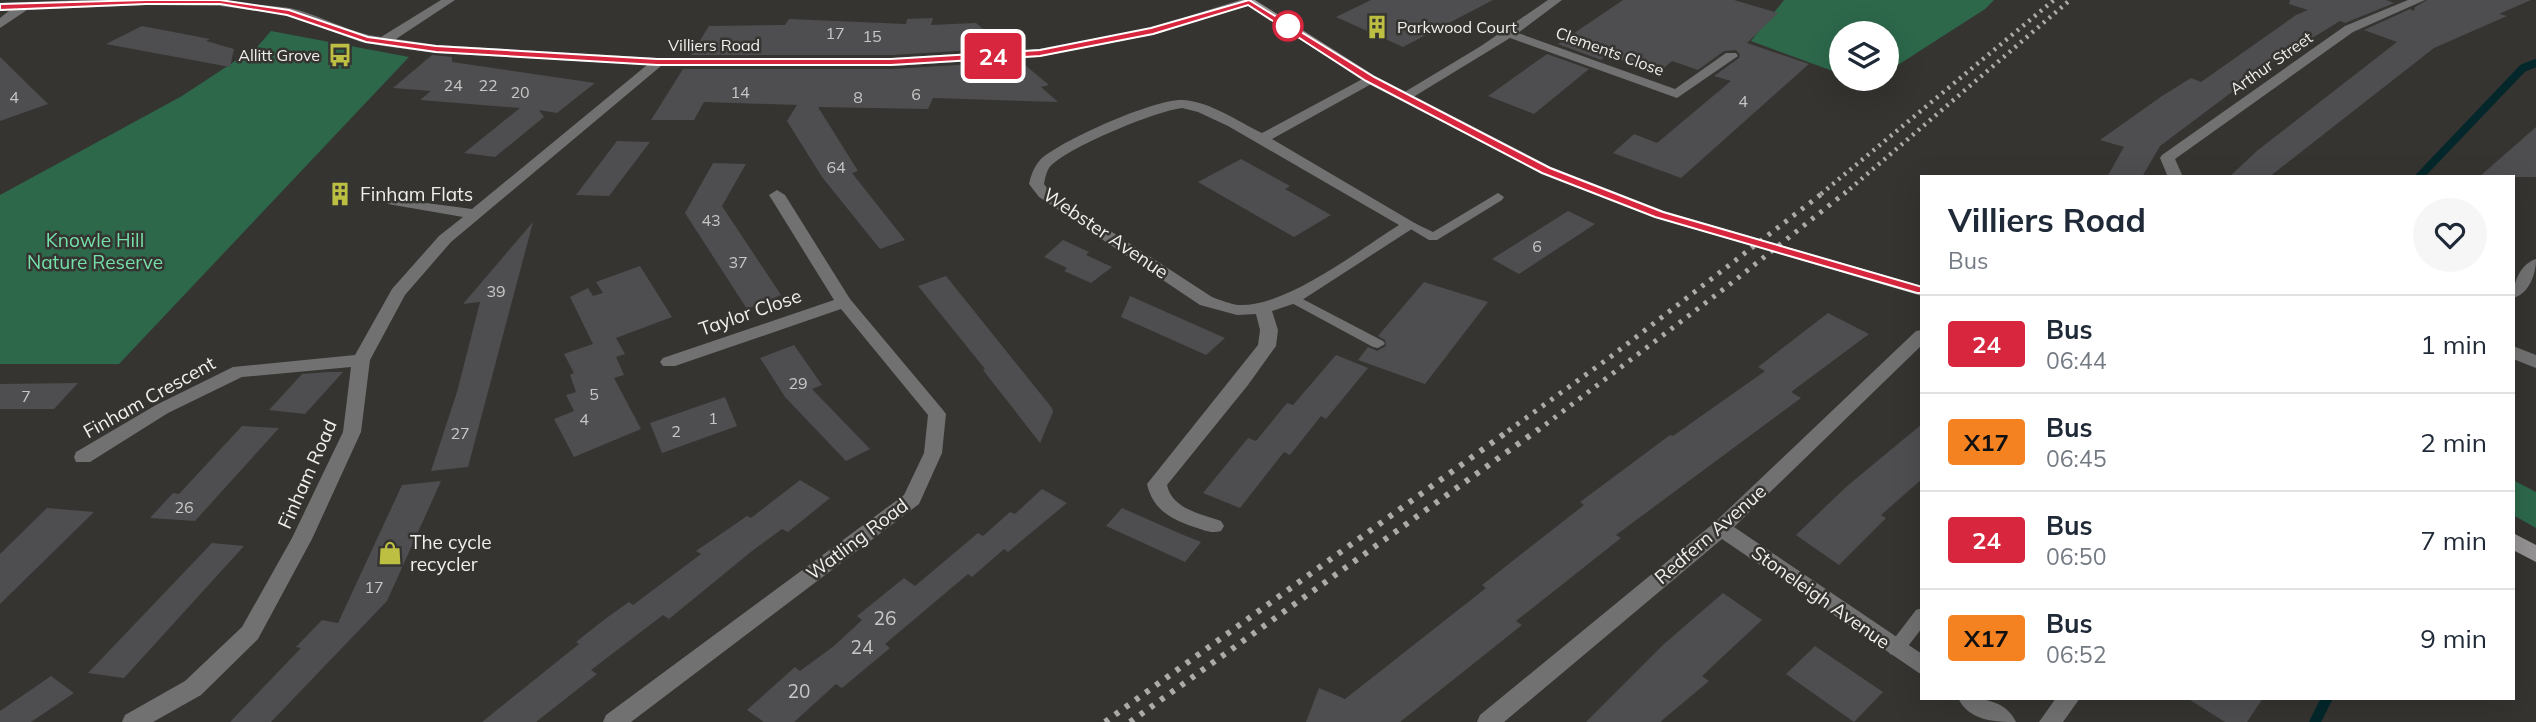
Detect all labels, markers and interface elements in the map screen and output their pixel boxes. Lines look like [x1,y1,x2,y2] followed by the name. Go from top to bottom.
[1273,11,1303,41] unlabelled marker
[1363,13,1391,41] building icon: Parkwood Court
[1397,17,1517,37] place label: Parkwood Court
[1829,21,1899,91] map controls
[1829,21,1899,91] button: layers
[1553,22,1667,80] street label: Clements Close
[825,23,845,43] house number: 17
[862,26,882,46] house number: 15
[2226,27,2317,99] street label: Arthur Street
[962,33,1024,79] line badge: 24
[668,35,760,55] street label: Villiers Road
[326,41,354,69] bus stop icon: Allitt Grove
[979,41,1007,71] text: 24
[238,45,320,65] place label: Allitt Grove
[443,75,463,95] house number: 24
[478,75,498,95] house number: 22
[510,82,530,102] house number: 20
[730,82,750,102] house number: 14
[911,84,921,104] house number: 6
[9,87,19,107] house number: 4
[853,87,863,107] house number: 8
[1738,91,1748,111] house number: 4
[826,157,846,177] house number: 64
[326,180,354,208] building icon: Finham Flats
[360,182,473,206] place label: Finham Flats
[1039,182,1173,284] street label: Webster Avenue
[2413,198,2487,272] button: heart
[1948,199,2146,240] text: Villiers Road
[701,210,721,230] house number: 43
[27,228,163,274] park label: Knowle Hill Nature Reserve
[1532,236,1542,256] house number: 6
[1948,246,1988,275] text: Bus
[728,252,748,272] house number: 37
[486,281,506,301] house number: 39
[696,283,804,341] street label: Taylor Close
[2046,313,2092,346] text: Bus
[2420,328,2487,361] text: 1 min
[1972,329,2001,359] text: 24
[2046,346,2106,375] text: 06:44
[79,351,220,443] street label: Finham Crescent
[788,373,808,393] house number: 29
[589,384,599,404] house number: 5
[21,386,31,406] house number: 7
[708,408,718,428] house number: 1
[579,409,589,429] house number: 4
[2046,411,2092,444] text: Bus
[272,416,342,532] street label: Finham Road
[671,421,681,441] house number: 2
[450,423,470,443] house number: 27
[2420,426,2487,459] text: 2 min
[1964,427,2009,457] text: X17
[2046,444,2106,473] text: 06:45
[1649,479,1771,589] street label: Redfern Avenue
[801,493,913,585] street label: Watling Road
[174,497,194,517] house number: 26
[2046,509,2092,542] text: Bus
[2420,524,2487,557] text: 7 min
[1972,525,2001,555] text: 24
[410,530,492,576] place label: The cycle recycler
[376,539,404,567] shop icon: The cycle recycler
[1747,540,1895,654] street label: Stoneleigh Avenue
[2046,542,2106,571] text: 06:50
[364,577,384,597] house number: 17
[874,606,896,630] house number: 26
[2046,607,2092,640] text: Bus
[2420,622,2487,655] text: 9 min
[1964,623,2009,653] text: X17
[851,635,873,659] house number: 24
[2046,640,2106,669] text: 06:52
[788,679,810,703] house number: 20

